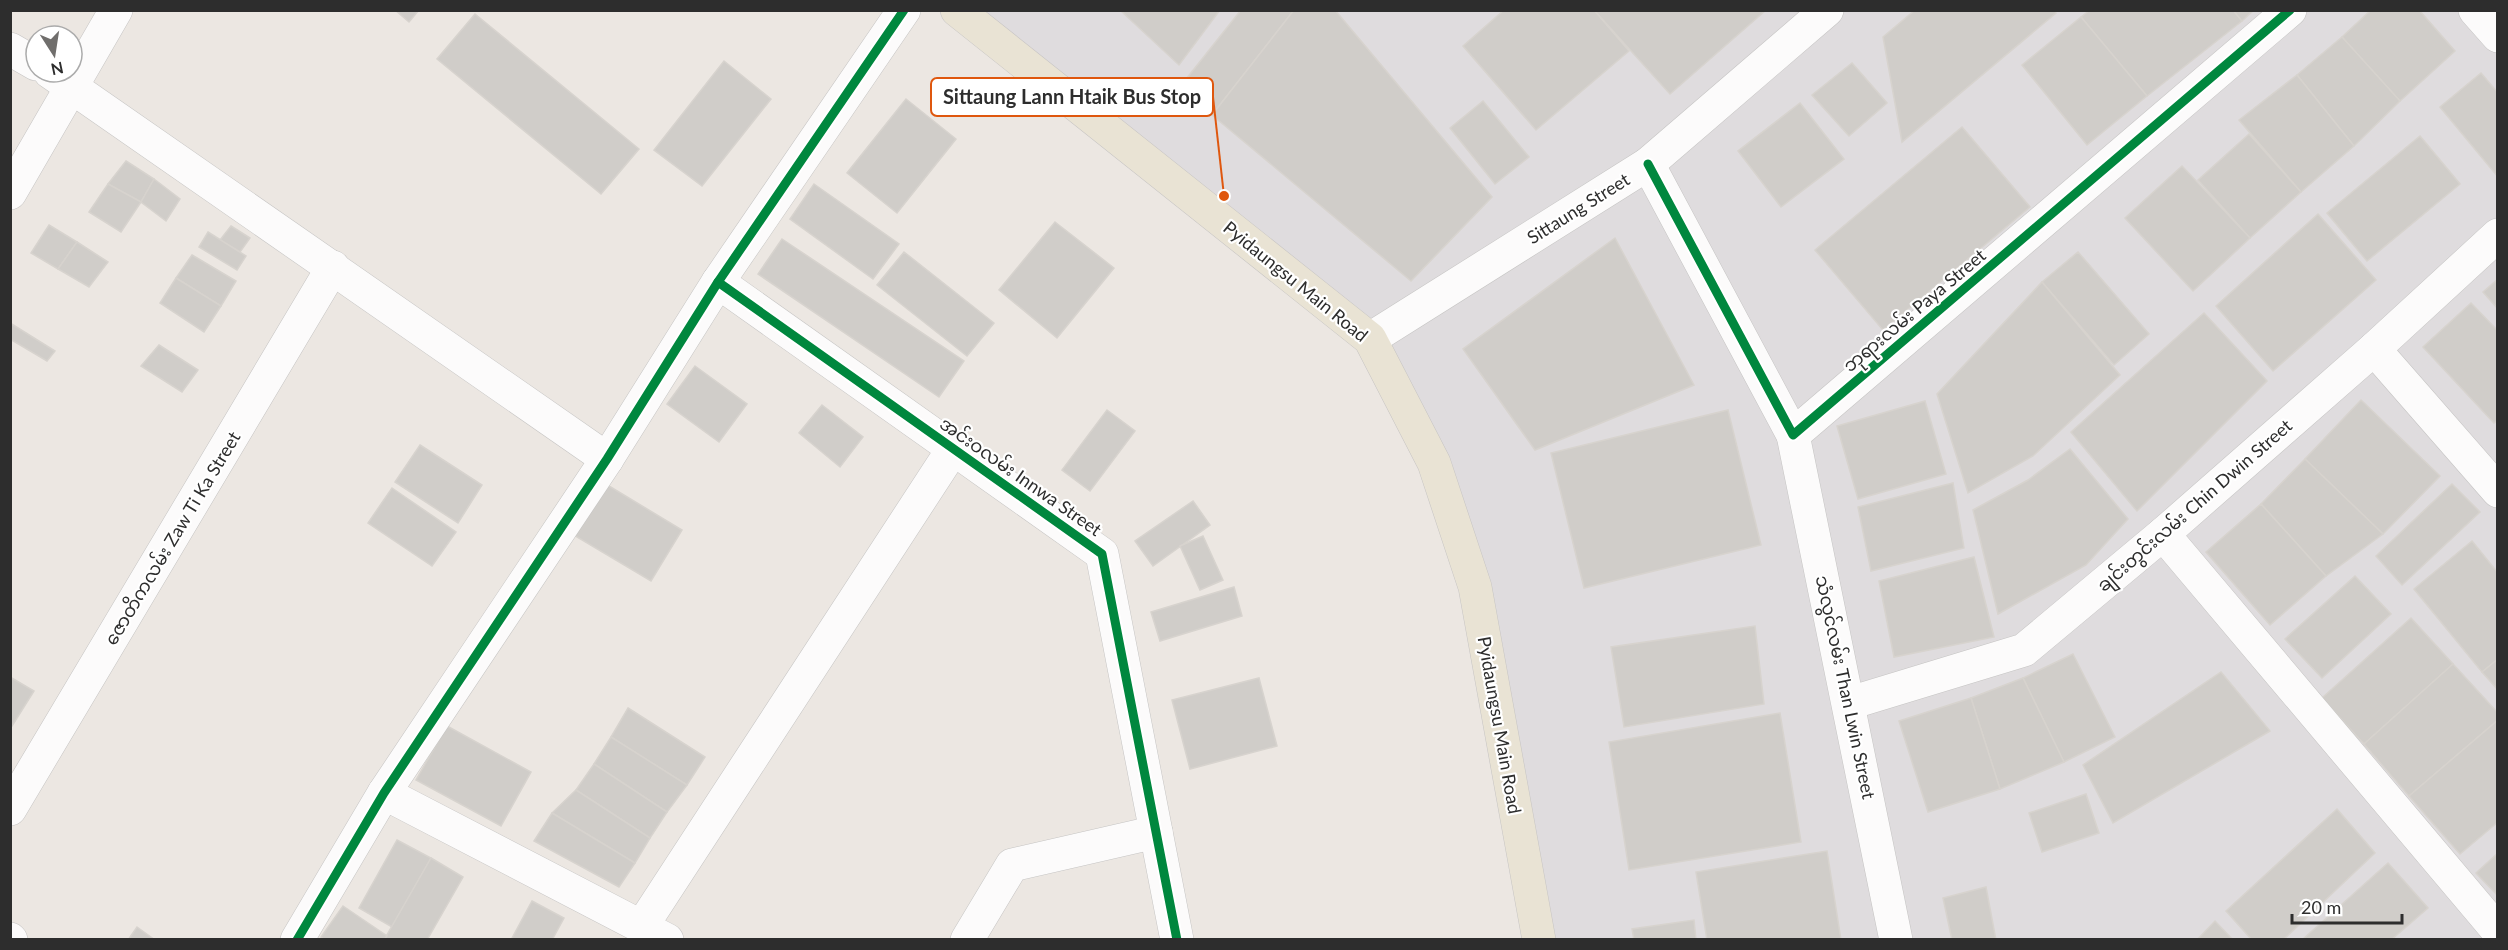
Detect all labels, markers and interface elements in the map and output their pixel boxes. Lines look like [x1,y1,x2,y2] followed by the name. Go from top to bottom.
[24,24,84,84] north arrow
[49,59,65,80] text: N
[931,78,1213,116] callout: Sittaung Lann Htaik Bus Stop
[943,84,1201,108] text: Sittaung Lann Htaik Bus Stop
[1523,167,1634,248] street label: Sittaung Street
[1219,216,1373,346] street label: Pyidaungsu Main Road
[1837,243,1994,380] street label: ဘုရားလမ်း Paya Street
[936,411,1107,541] street label: အင်းဝလမ်း Innwa Street
[2091,413,2300,600] street label: ချင်းတွင်းလမ်း Chin Dwin Street
[98,426,245,649] street label: ဇောတိကလမ်း Zaw Ti Ka Street
[1807,573,1882,802] street label: သံလွင်လမ်း Than Lwin Street
[1474,635,1526,815] street label: Pyidaungsu Main Road
[2292,887,2402,925] scale bar
[2301,896,2341,918] text: 20 m

